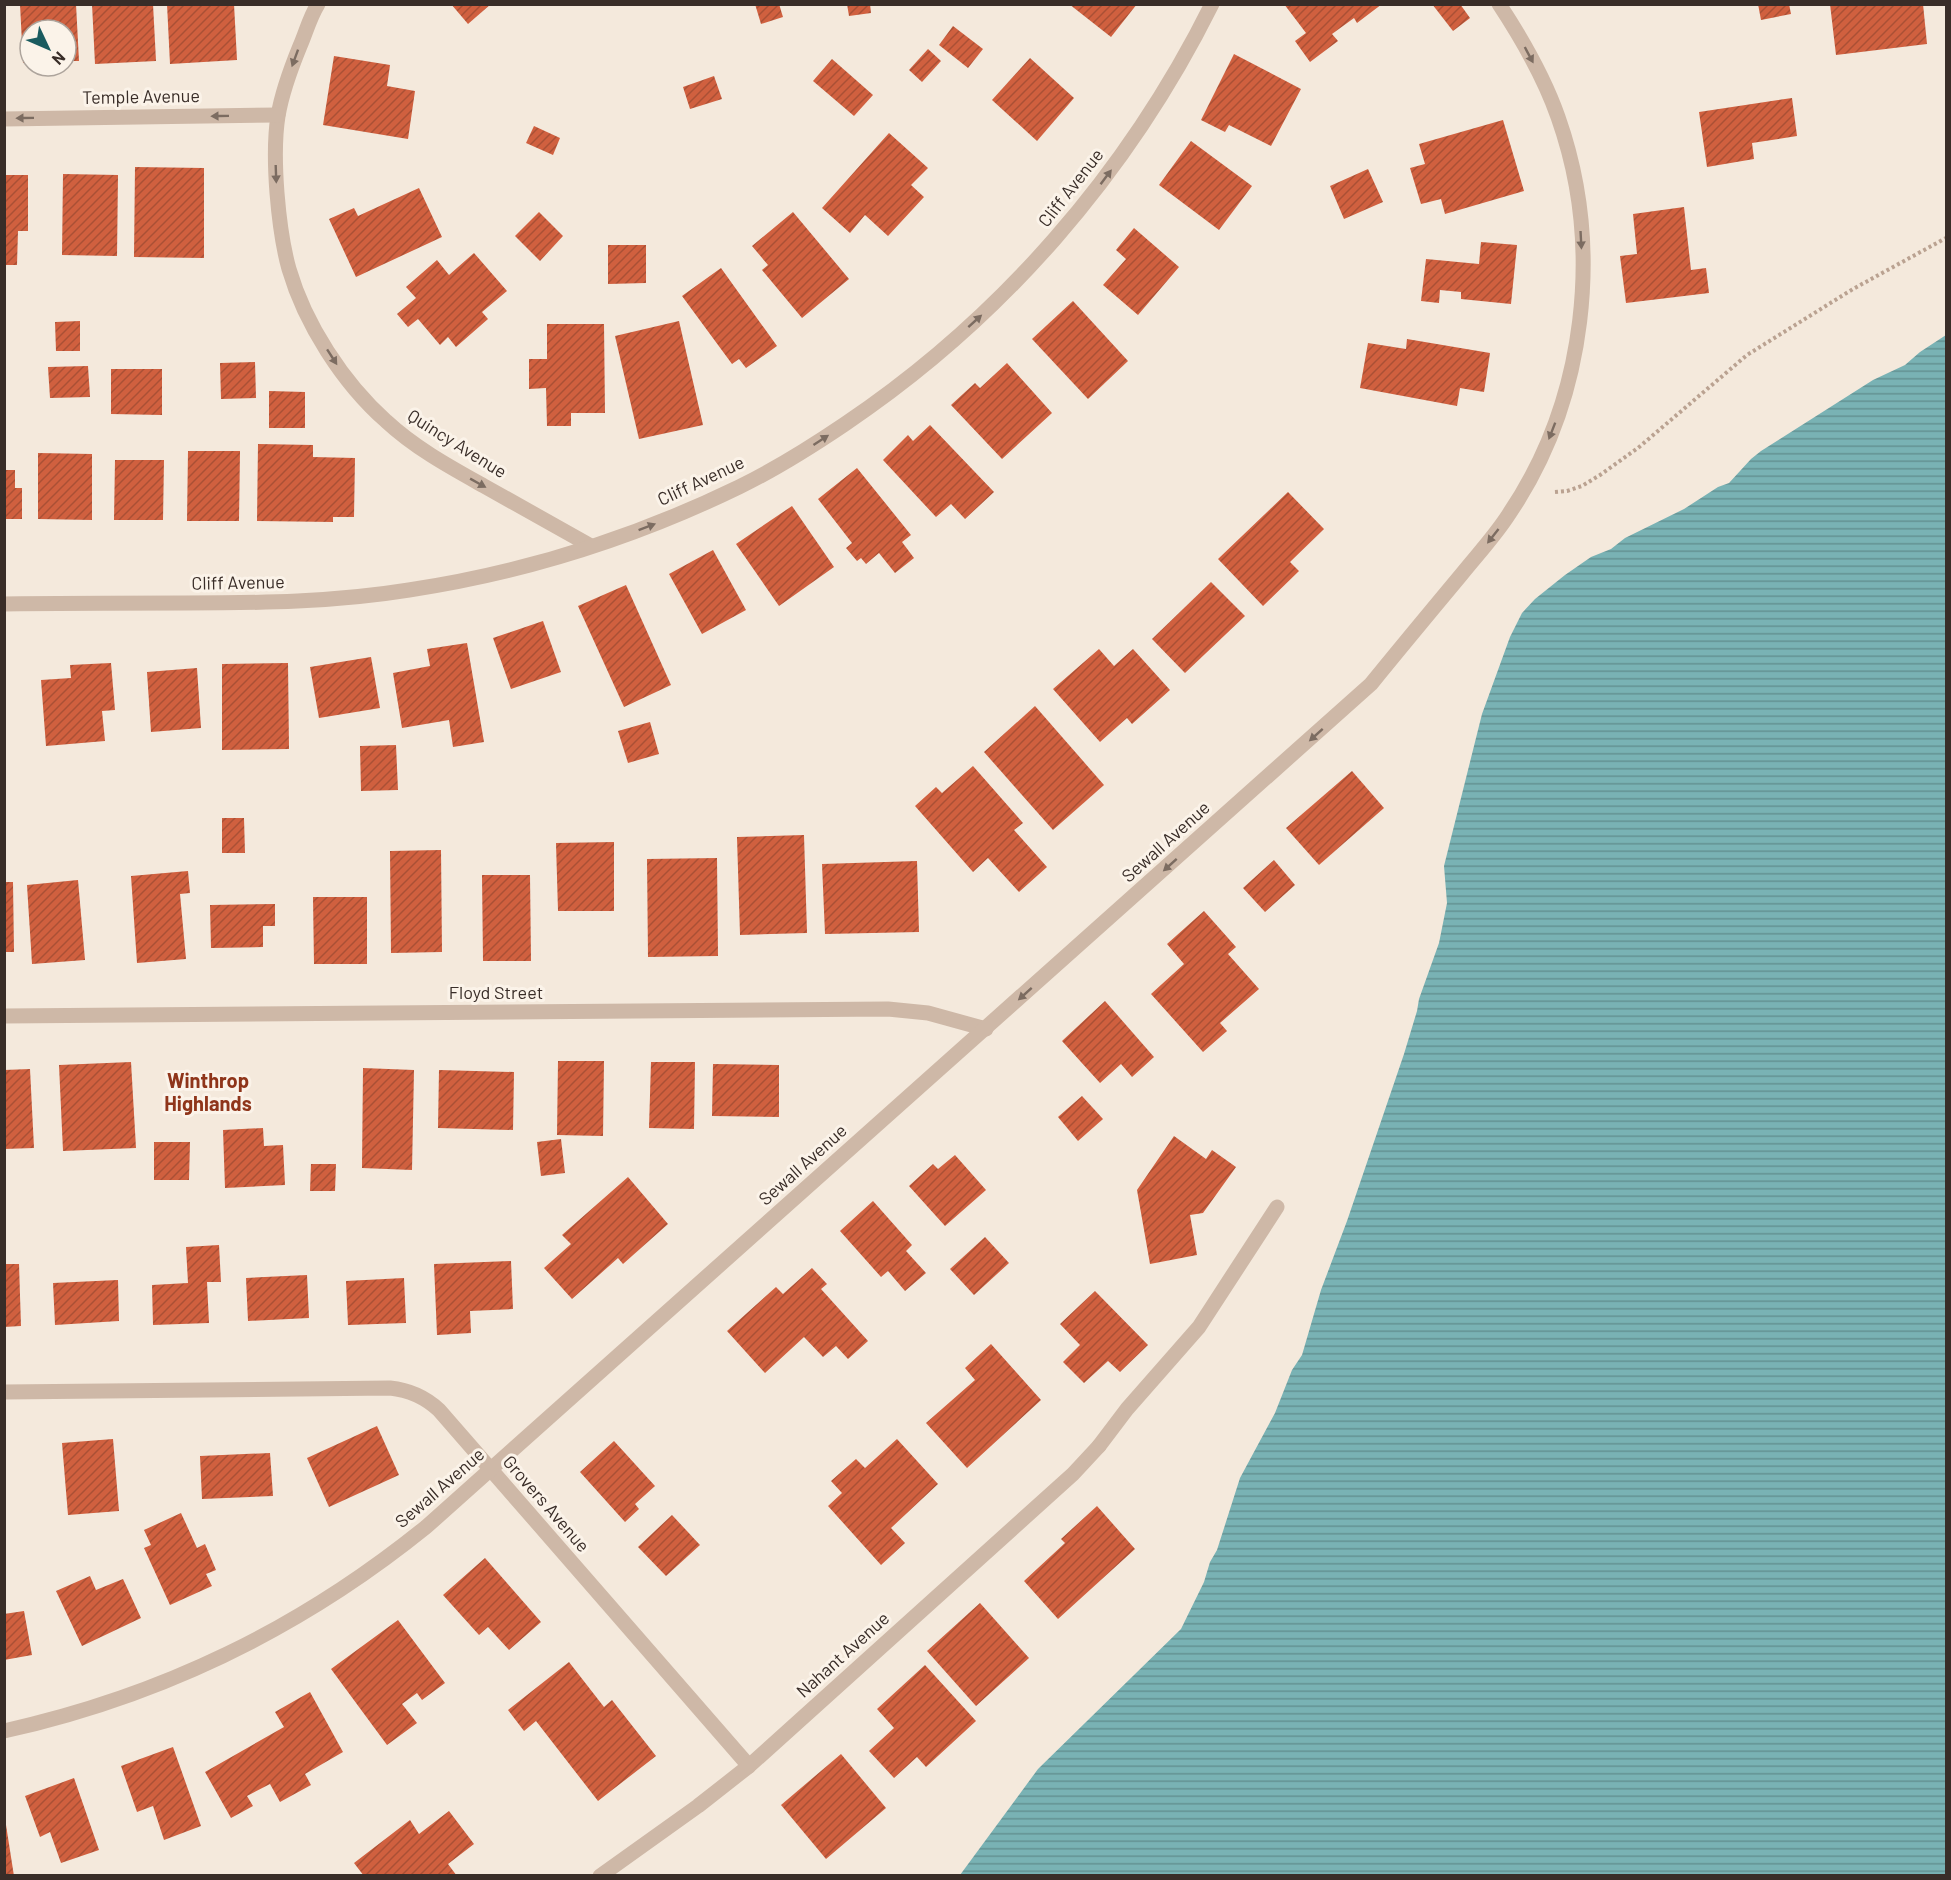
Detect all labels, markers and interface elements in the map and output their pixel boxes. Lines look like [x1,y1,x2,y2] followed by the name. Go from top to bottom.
[18,18,78,78] north arrow
[1524,46,1534,63] one-way arrow
[49,48,70,69] text: N
[290,49,300,67] one-way arrow
[82,84,200,108] street label: Temple Avenue
[210,111,229,121] one-way arrow
[15,113,34,123] one-way arrow
[1033,144,1108,231] street label: Cliff Avenue
[271,164,280,183] one-way arrow
[1100,169,1112,185] one-way arrow
[1577,231,1586,250] one-way arrow
[967,315,982,328] one-way arrow
[327,349,338,365] one-way arrow
[404,404,511,482] street label: Quincy Avenue
[1547,423,1557,441] one-way arrow
[813,434,829,445] one-way arrow
[654,450,747,510] street label: Cliff Avenue
[470,477,486,488] one-way arrow
[638,522,656,531] one-way arrow
[1487,527,1499,543] one-way arrow
[191,570,285,594] street label: Cliff Avenue
[1309,728,1324,741] one-way arrow
[1117,796,1214,887] street label: Sewall Avenue
[1163,858,1178,871] one-way arrow
[449,981,543,1003] street label: Floyd Street
[1017,987,1032,1001] one-way arrow
[164,1068,252,1115] district label: Winthrop Highlands
[754,1119,851,1210] street label: Sewall Avenue
[390,1443,488,1532] street label: Sewall Avenue
[499,1451,595,1556] street label: Grovers Avenue
[791,1607,893,1702] street label: Nahant Avenue

